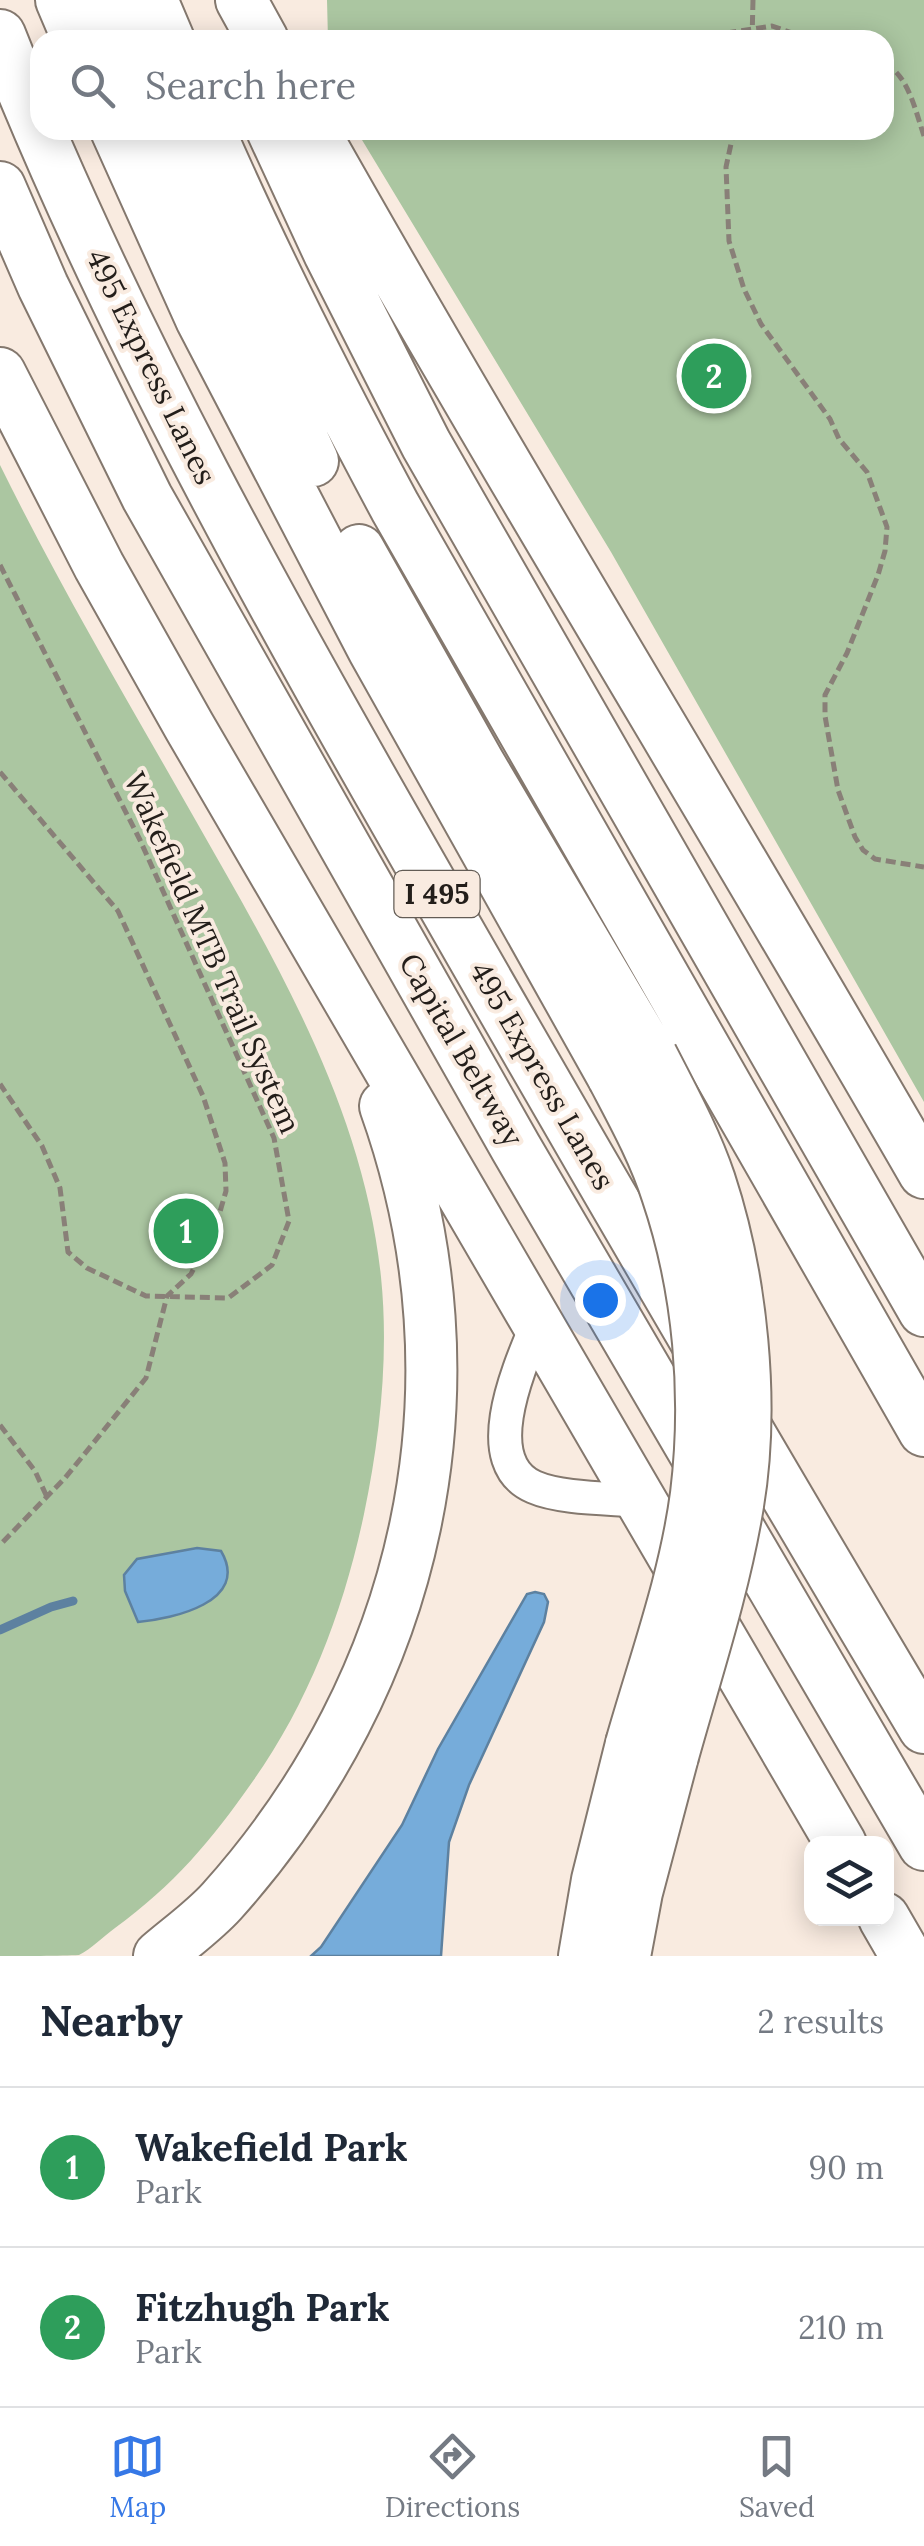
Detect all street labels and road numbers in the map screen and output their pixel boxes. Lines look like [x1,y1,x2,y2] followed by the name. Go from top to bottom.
[79,243,225,490] street label: 495 Express Lanes
[115,766,310,1139] street label: Wakefield MTB Trail System
[394,871,480,917] road number: I 495
[390,946,532,1153] street label: Capital Beltway
[462,955,624,1196] street label: 495 Express Lanes

